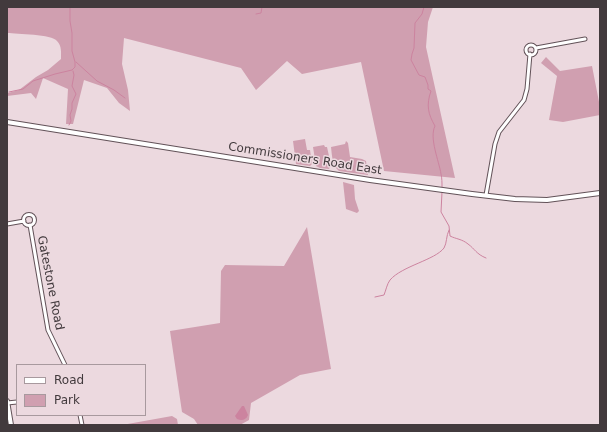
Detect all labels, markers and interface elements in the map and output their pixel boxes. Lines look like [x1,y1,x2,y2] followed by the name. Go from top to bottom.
[227,140,383,178] street label: Commissioners Road East
[34,235,66,331] street label: Gatestone Road
[16,364,146,416] legend
[54,373,84,387] text: Road
[54,393,80,407] text: Park

